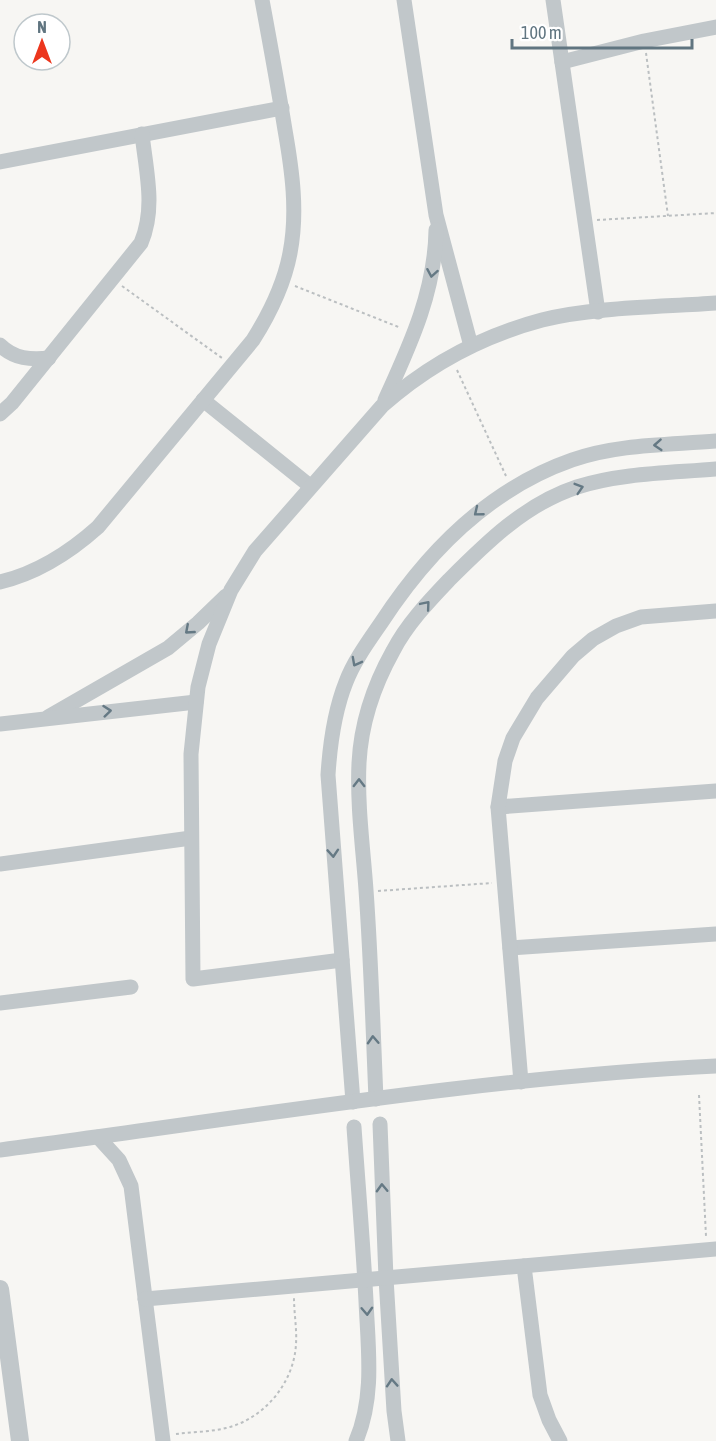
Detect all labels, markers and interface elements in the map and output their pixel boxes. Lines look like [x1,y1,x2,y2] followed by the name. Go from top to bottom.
[12,12,72,72] north arrow
[512,12,692,50] scale bar
[37,18,47,36] text: N
[521,22,562,43] text: 100 m
[426,268,438,277] one-way arrow
[653,439,662,452] one-way arrow
[573,483,584,495] one-way arrow
[474,504,485,515] one-way arrow
[419,601,430,612] one-way arrow
[185,623,196,634] one-way arrow
[352,656,363,667] one-way arrow
[102,705,111,718] one-way arrow
[353,778,365,787] one-way arrow
[327,848,340,857] one-way arrow
[367,1036,380,1045] one-way arrow
[376,1184,389,1193] one-way arrow
[360,1307,373,1316] one-way arrow
[386,1378,399,1387] one-way arrow

